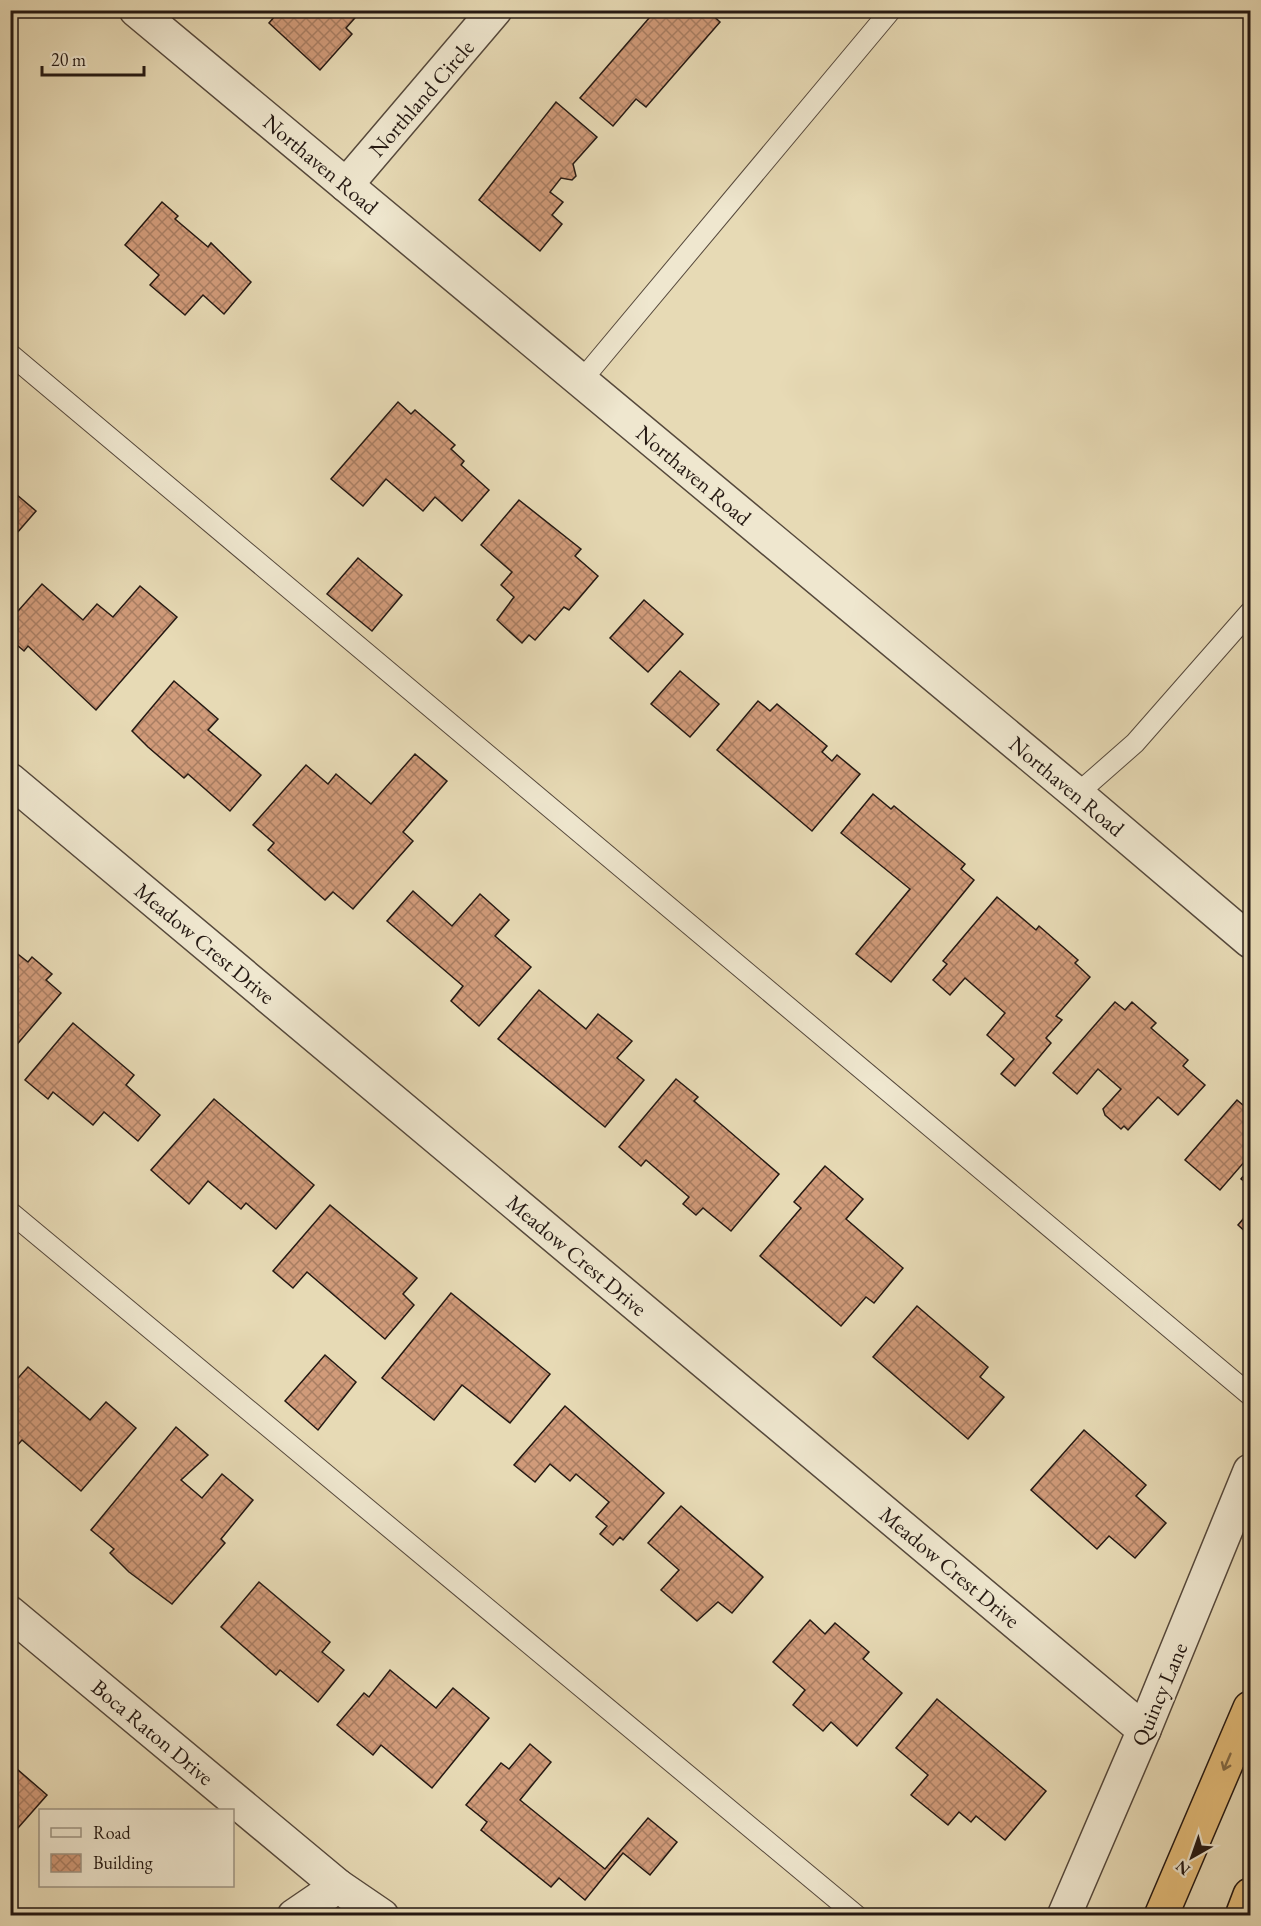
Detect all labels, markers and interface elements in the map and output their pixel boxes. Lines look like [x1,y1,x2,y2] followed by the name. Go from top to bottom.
[362,33,481,163] street label: Northland Circle
[42,39,144,77] scale bar
[51,48,86,71] text: 20 m
[257,108,385,222] street label: Northaven Road
[630,419,758,533] street label: Northaven Road
[1003,730,1131,844] street label: Northaven Road
[128,876,281,1011] street label: Meadow Crest Drive
[500,1188,653,1323] street label: Meadow Crest Drive
[873,1500,1026,1635] street label: Meadow Crest Drive
[1125,1638,1194,1750] street label: Quincy Lane
[86,1673,220,1792] street label: Boca Raton Drive
[1221,1752,1233,1770] one-way arrow
[39,1809,234,1887] legend
[93,1821,132,1844] text: Road
[1162,1827,1222,1887] north arrow
[93,1851,153,1874] text: Building
[1171,1856,1194,1880] text: N

